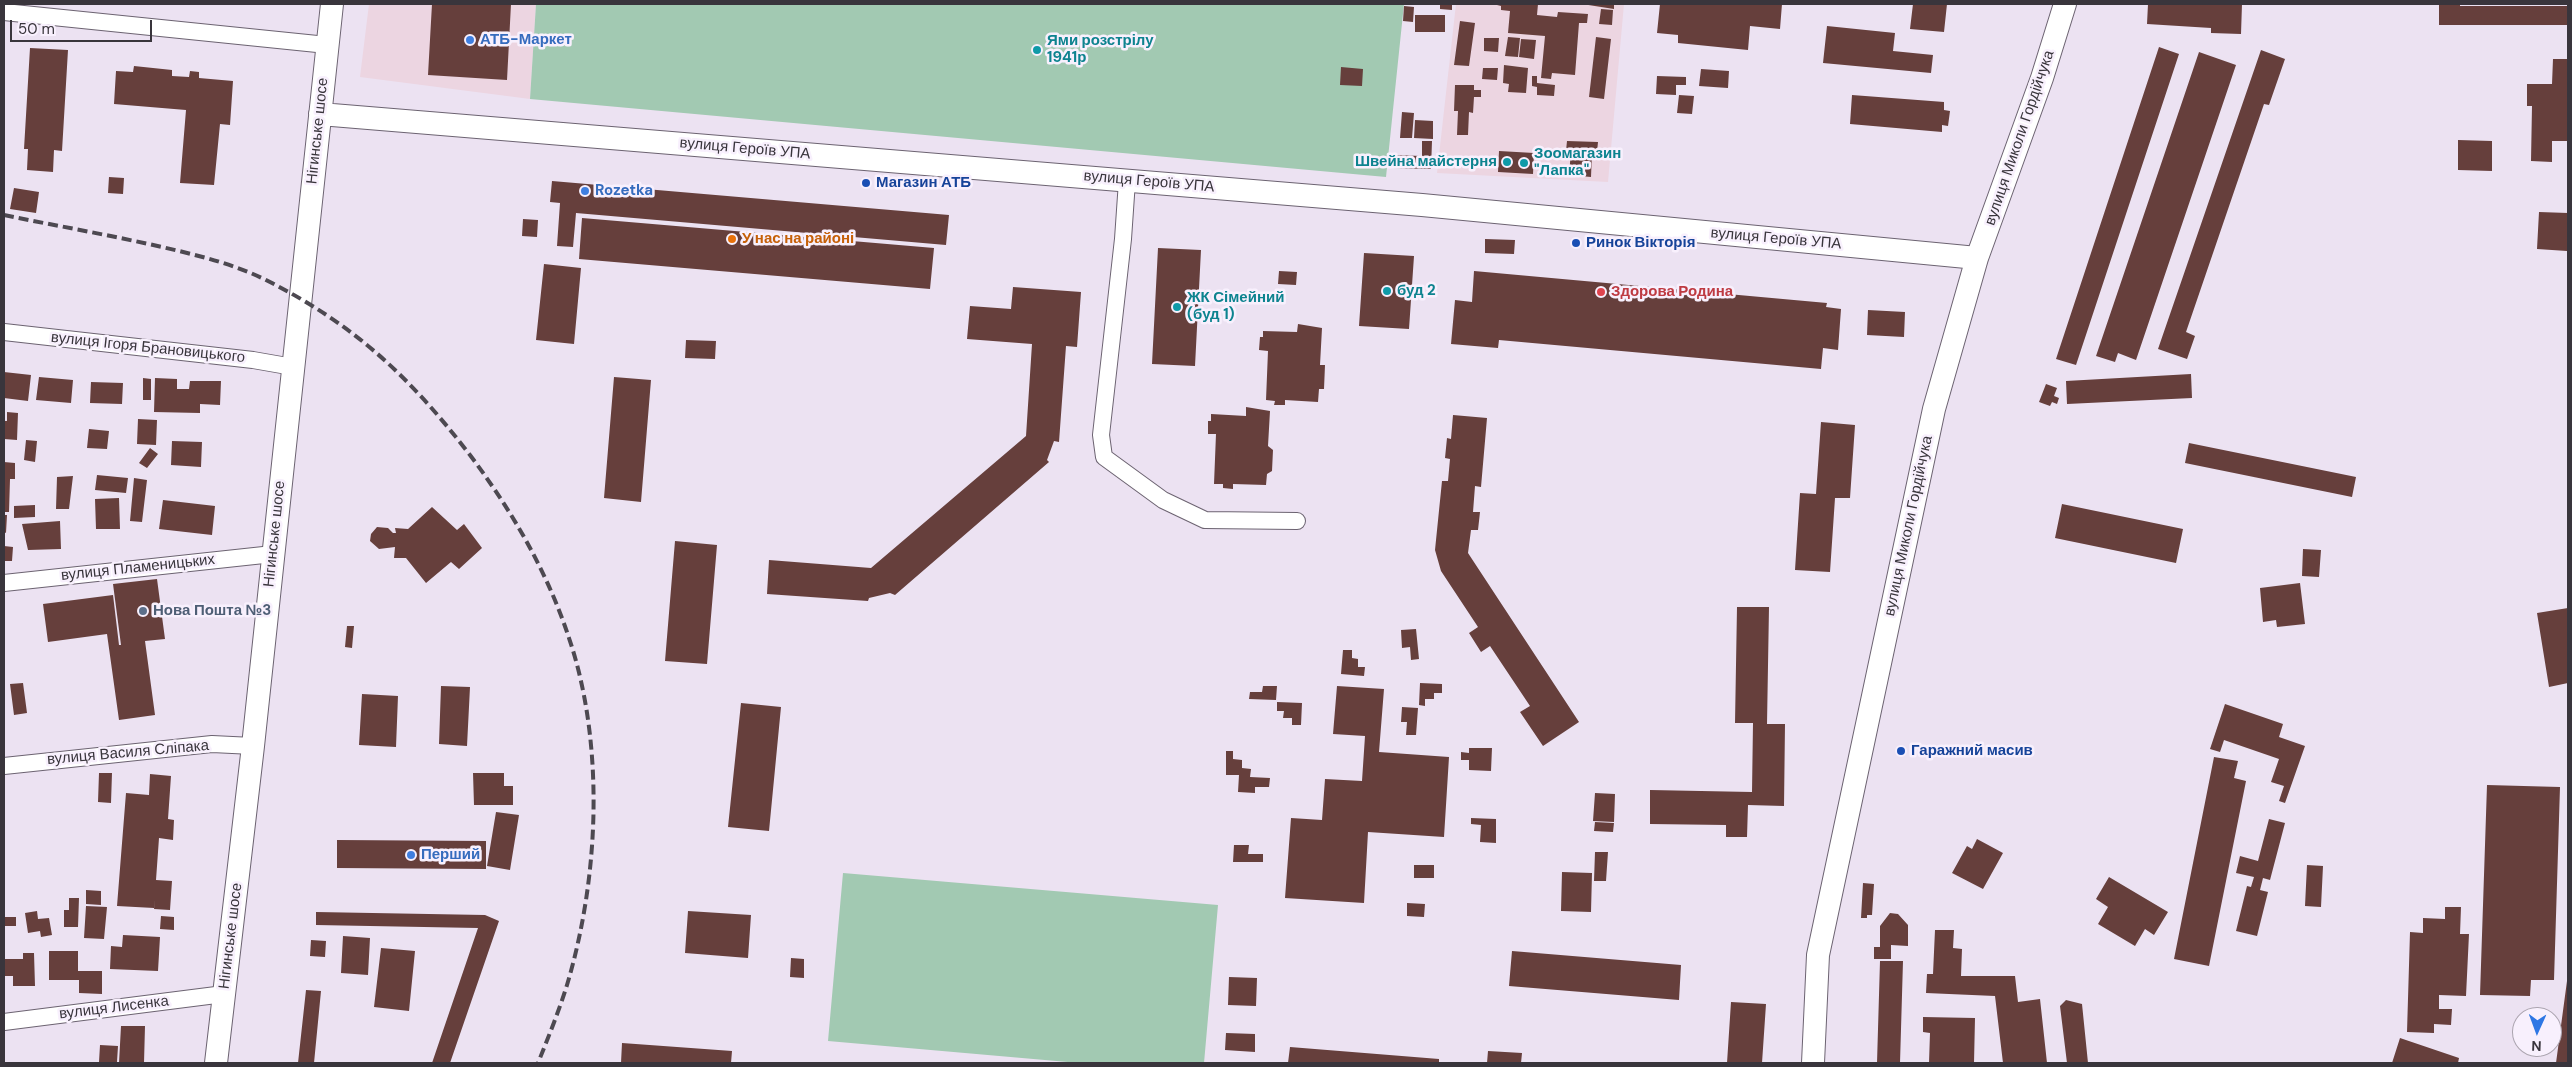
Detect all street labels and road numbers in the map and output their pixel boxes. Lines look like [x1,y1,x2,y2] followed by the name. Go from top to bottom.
[1982,48,2058,228] street label: вулиця Миколи Гордійчука
[303,77,333,185] street label: Нігинське шосе
[679,134,811,164] street label: вулиця Героїв УПА
[1083,167,1215,197] street label: вулиця Героїв УПА
[1710,224,1842,254] street label: вулиця Героїв УПА
[50,329,246,367] street label: вулиця Ігоря Брановицького
[1881,434,1937,618] street label: вулиця Миколи Гордійчука
[260,480,290,588] street label: Нігинське шосе
[60,551,216,585] street label: вулиця Пламеницьких
[46,737,210,769] street label: вулиця Василя Сліпака
[216,882,246,990] street label: Нігинське шосе
[58,992,170,1024] street label: вулиця Лисенка

